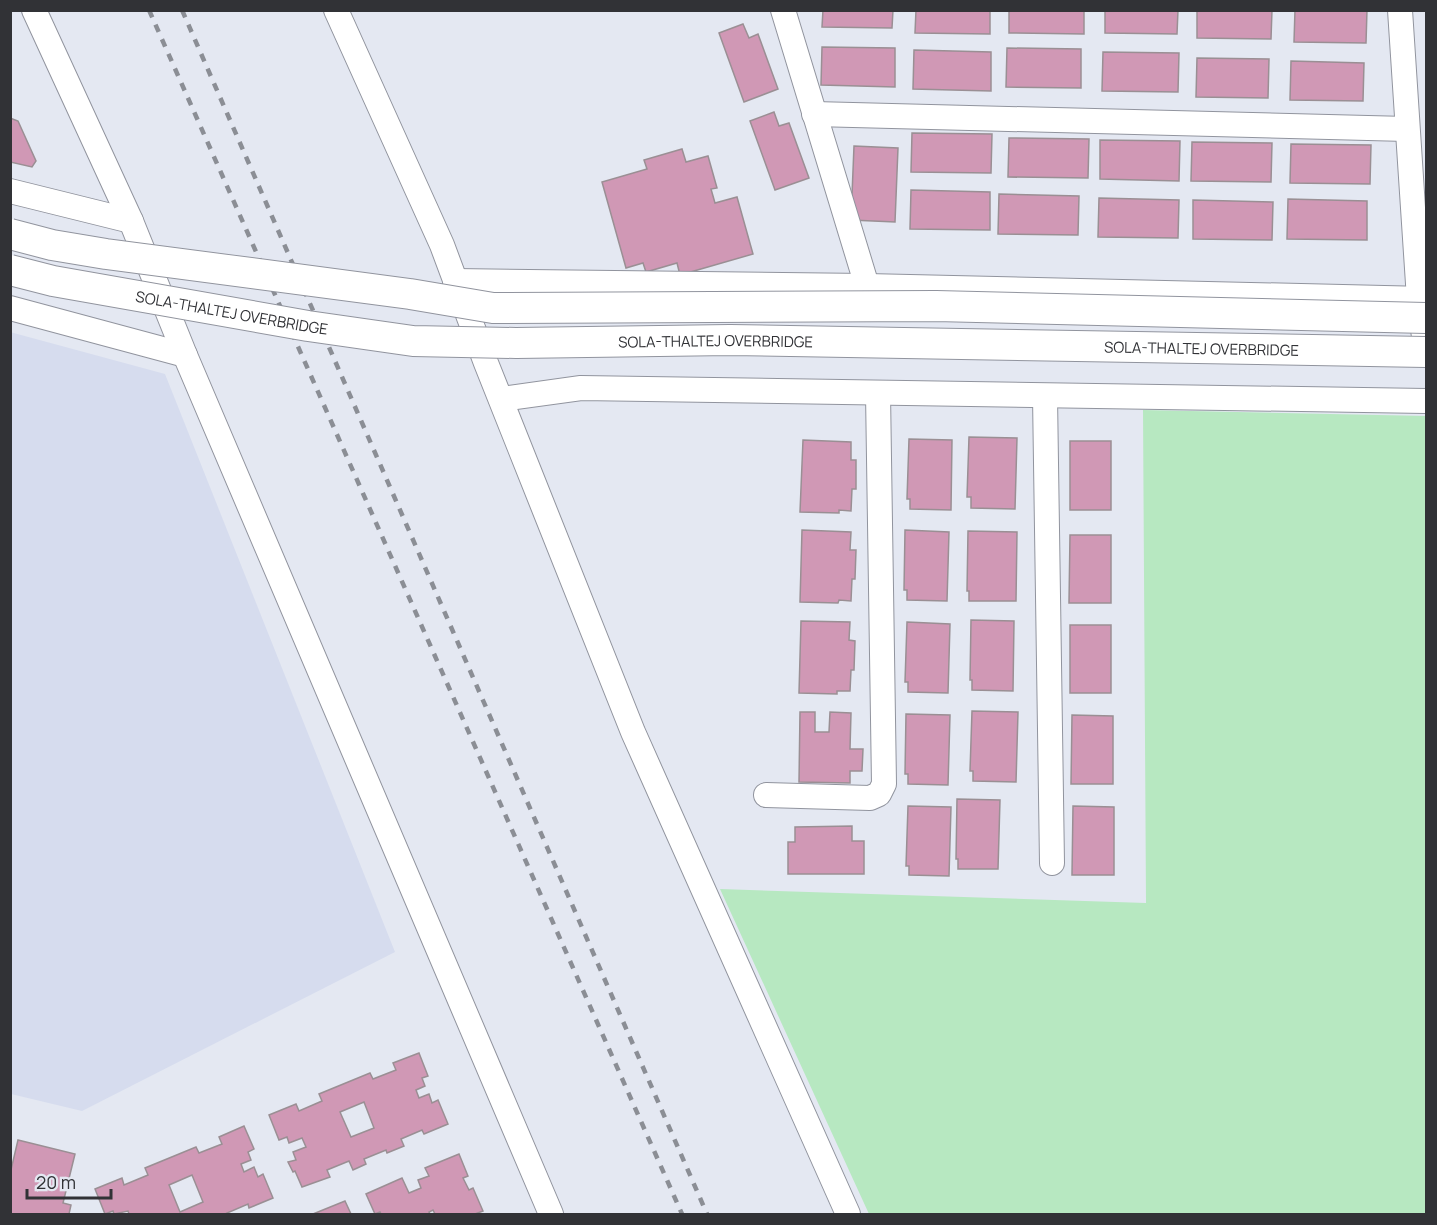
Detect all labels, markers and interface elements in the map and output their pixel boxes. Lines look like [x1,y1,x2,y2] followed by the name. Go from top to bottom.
[134,285,329,339] street label: SOLA-THALTEJ OVERBRIDGE
[618,329,813,352] street label: SOLA-THALTEJ OVERBRIDGE
[1104,336,1299,360] street label: SOLA-THALTEJ OVERBRIDGE
[27,1162,111,1200] scale bar
[36,1170,76,1194] text: 20 m

